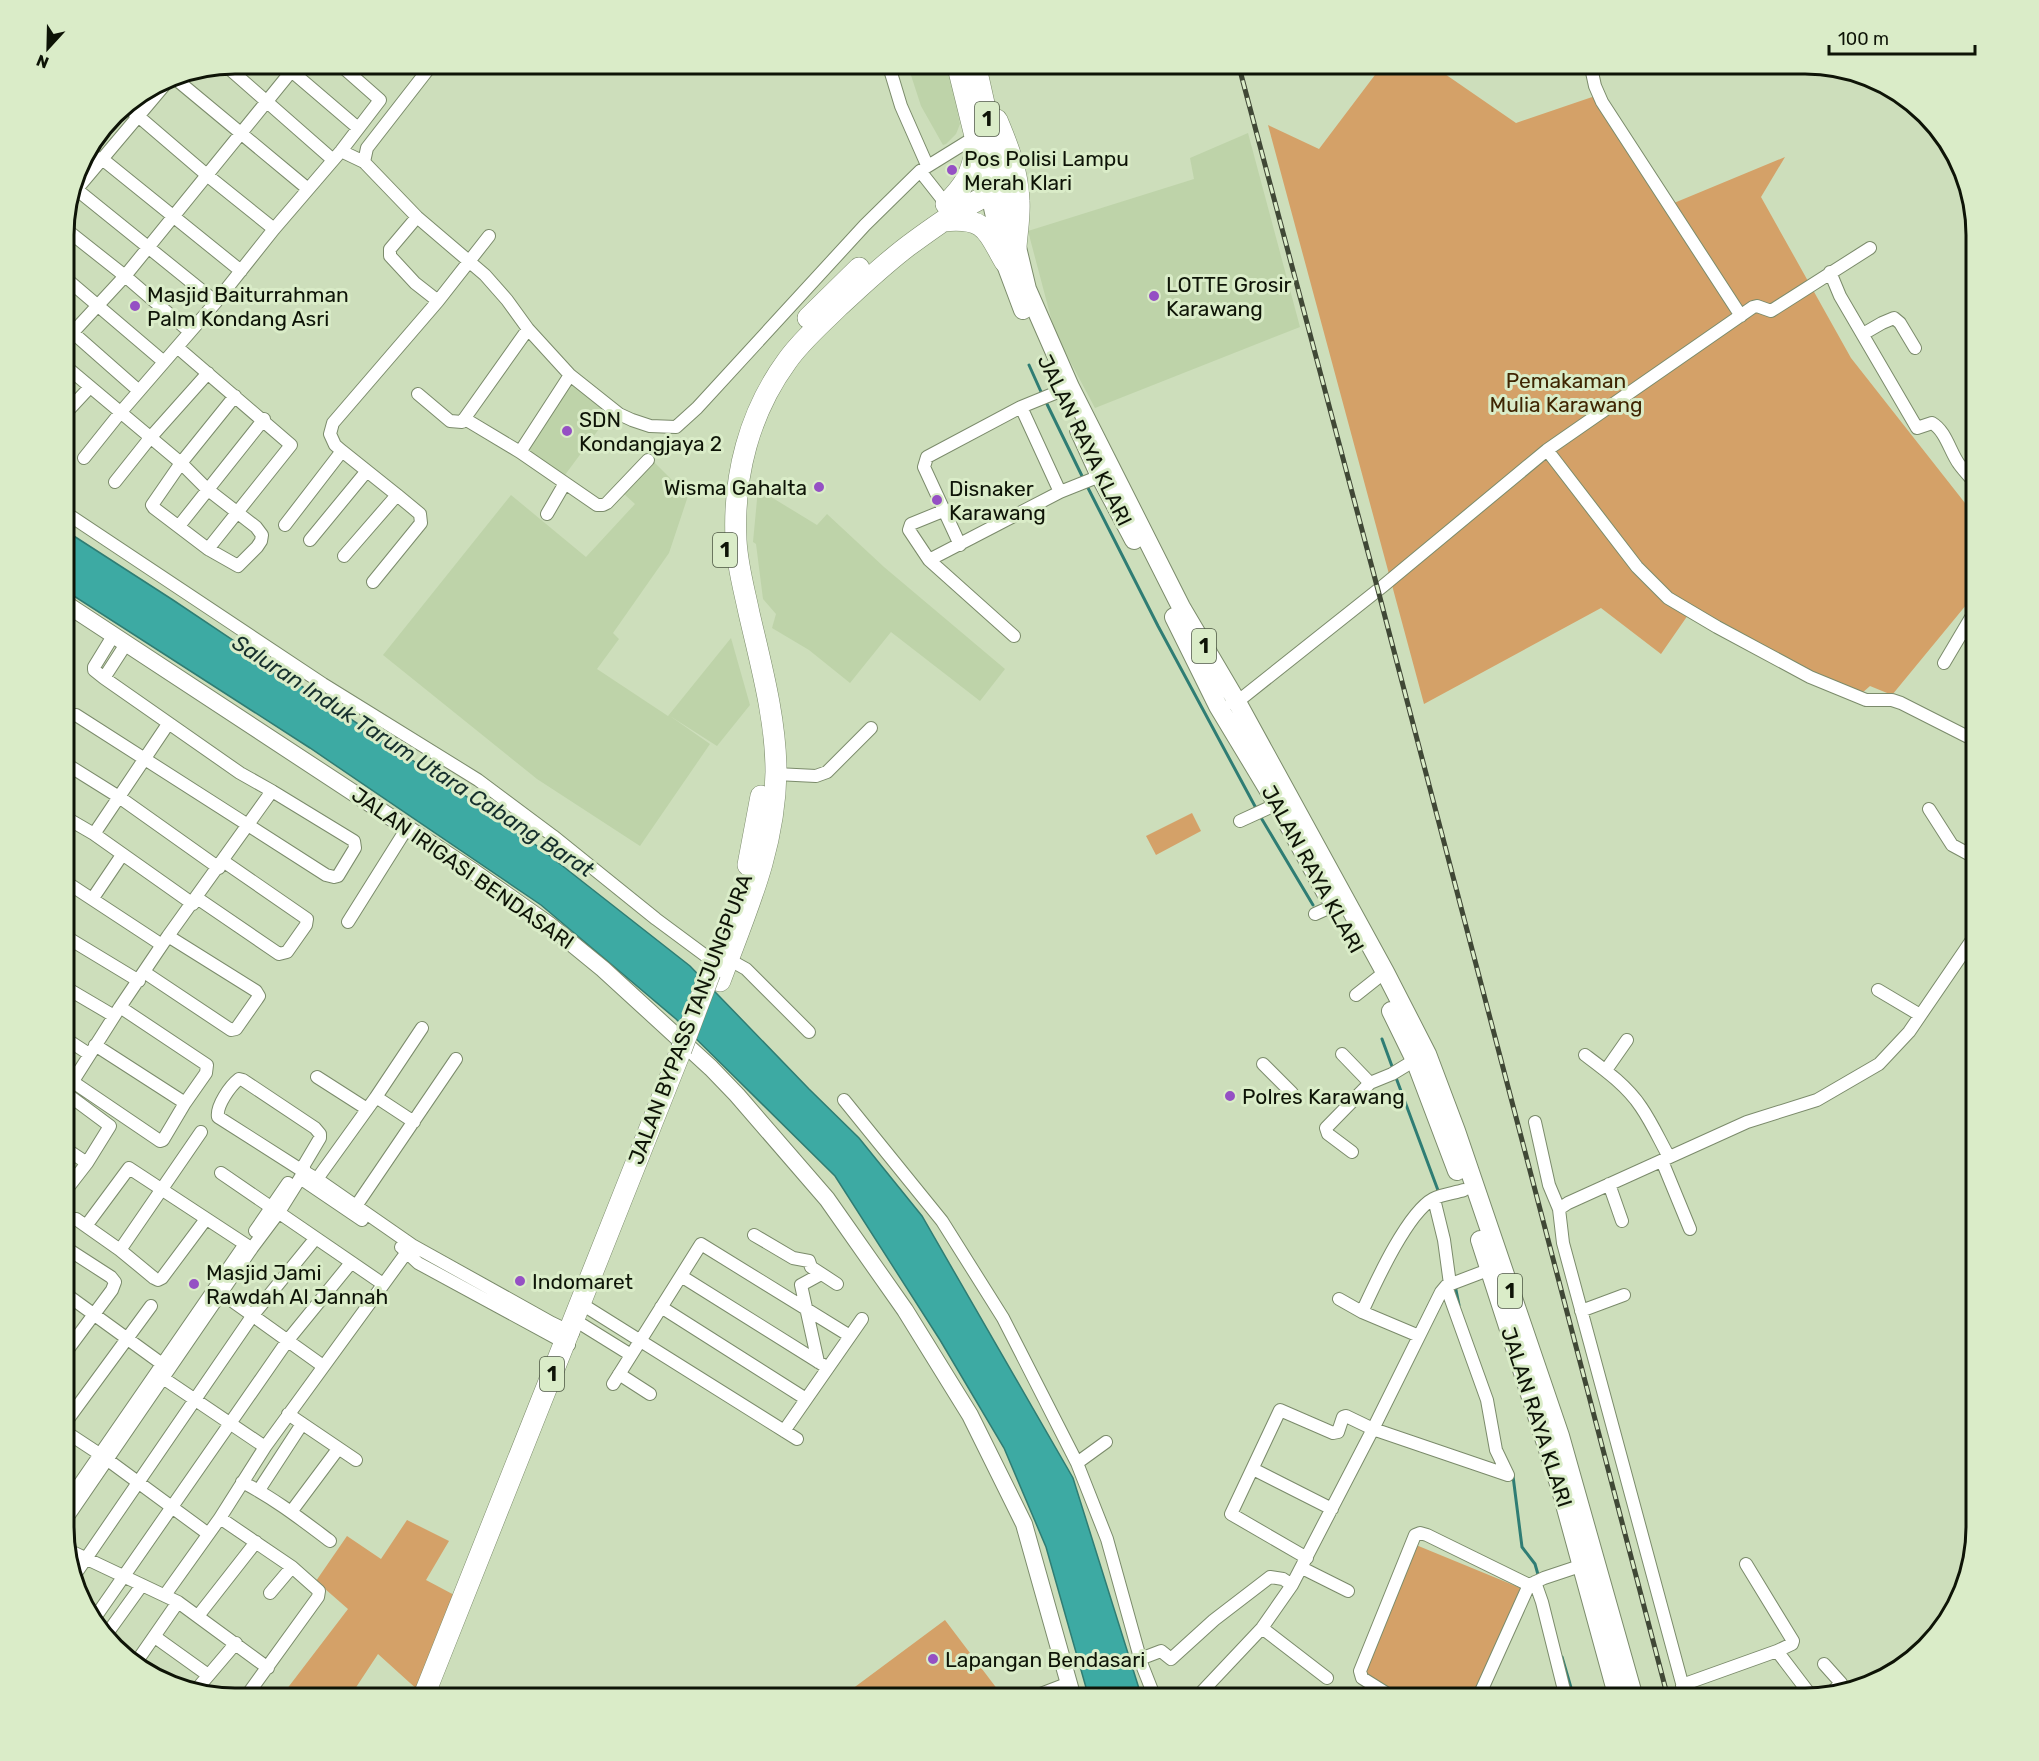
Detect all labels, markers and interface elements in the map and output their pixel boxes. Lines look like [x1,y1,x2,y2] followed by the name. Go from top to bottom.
[18,18,78,78] north arrow
[1829,18,1974,56] scale bar
[1838,28,1889,50] text: 100 m
[34,50,51,72] text: N
[975,102,999,136] road number: 1
[964,146,1129,195] place label: Pos Polisi Lampu Merah Klari
[945,163,959,177] marker: Pos Polisi Lampu Merah Klari
[1166,272,1292,321] place label: LOTTE Grosir Karawang
[147,282,349,331] place label: Masjid Baiturrahman Palm Kondang Asri
[1147,289,1161,303] marker: LOTTE Grosir Karawang
[128,299,142,313] marker: Masjid Baiturrahman Palm Kondang Asri
[1033,350,1137,530] street label: JALAN RAYA KLARI
[1489,368,1643,417] park label: Pemakaman Mulia Karawang
[579,407,722,456] place label: SDN Kondangjaya 2
[560,424,574,438] marker: SDN Kondangjaya 2
[664,475,807,500] place label: Wisma Gahalta
[949,476,1046,525] place label: Disnaker Karawang
[812,480,826,494] marker: Wisma Gahalta
[930,493,944,507] marker: Disnaker Karawang
[713,533,737,567] road number: 1
[227,629,599,884] water label: Saluran Induk Tarum Utara Cabang Barat
[1192,629,1216,663] road number: 1
[1257,781,1369,957] street label: JALAN RAYA KLARI
[347,782,579,954] street label: JALAN IRIGASI BENDASARI
[623,870,757,1168] street label: JALAN BYPASS TANJUNGPURA
[1242,1084,1405,1109] place label: Polres Karawang
[1223,1089,1237,1103] marker: Polres Karawang
[206,1260,388,1309] place label: Masjid Jami Rawdah Al Jannah
[532,1269,633,1294] place label: Indomaret
[513,1274,527,1288] marker: Indomaret
[1498,1274,1522,1308] road number: 1
[187,1277,201,1291] marker: Masjid Jami Rawdah Al Jannah
[1496,1324,1578,1510] street label: JALAN RAYA KLARI
[540,1357,564,1391] road number: 1
[945,1647,1145,1672] place label: Lapangan Bendasari
[926,1652,940,1666] marker: Lapangan Bendasari

